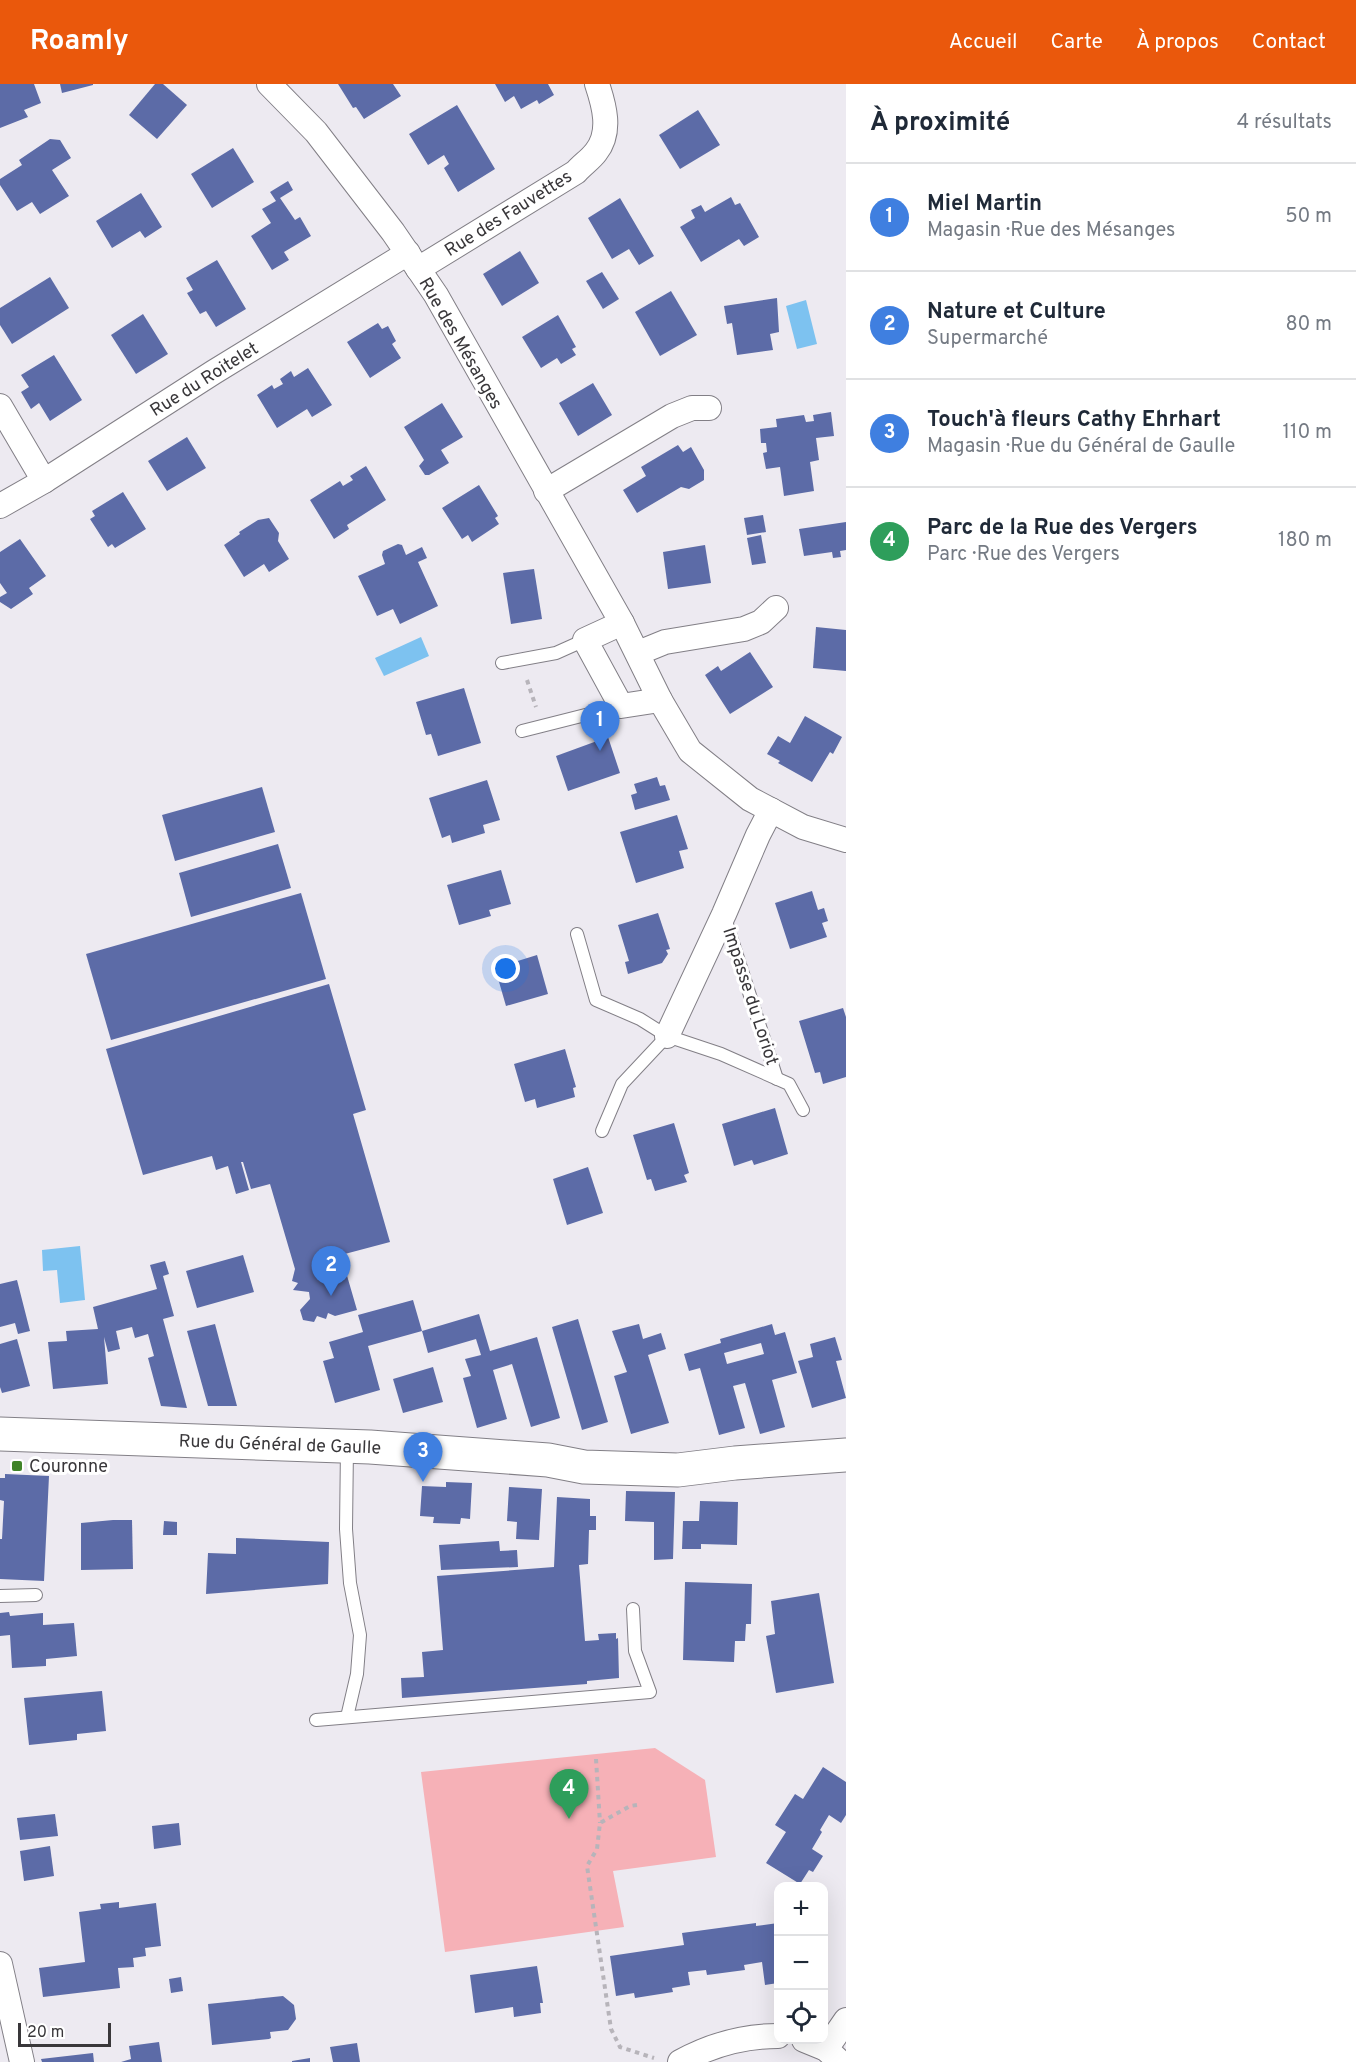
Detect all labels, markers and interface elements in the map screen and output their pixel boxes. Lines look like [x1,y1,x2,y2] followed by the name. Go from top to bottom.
[30,24,129,60] text: Roamly
[949,29,1018,56] text: Accueil
[1051,29,1103,56] text: Carte
[1136,29,1219,56] text: À propos
[1252,29,1326,56] text: Contact
[870,107,1010,140] text: À proximité
[1237,110,1332,136] text: 4 résultats
[441,166,577,263] street label: Rue des Fauvettes
[927,191,1042,218] text: Miel Martin
[886,204,894,230] text: 1
[1285,204,1332,230] text: 50 m
[927,218,1175,244] text: Magasin · Rue des Mésanges
[413,274,507,414] street label: Rue des Mésanges
[927,299,1106,326] text: Nature et Culture
[883,312,896,338] text: 2
[1286,312,1332,338] text: 80 m
[927,326,1048,352] text: Supermarché
[146,338,263,423] street label: Rue du Roitelet
[927,407,1221,434] text: Touch'à fleurs Cathy Ehrhart
[884,420,896,446] text: 3
[1283,420,1332,446] text: 110 m
[927,434,1235,460] text: Magasin · Rue du Général de Gaulle
[927,515,1198,542] text: Parc de la Rue des Vergers
[883,528,896,554] text: 4
[1278,528,1332,554] text: 180 m
[927,542,1120,568] text: Parc · Rue des Vergers
[580,702,620,751] pin: 1
[716,925,783,1068] street label: Impasse du Loriot
[491,954,520,983] your location
[312,1246,350,1296] pin: 2
[178,1430,382,1461] street label: Rue du Général de Gaulle
[404,1432,442,1482] pin: 3
[29,1456,108,1479] place label: Couronne
[10,1459,24,1473] marker: Couronne
[550,1770,588,1819] pin: 4
[774,1882,828,2044] map controls
[774,1882,828,1936] button: +
[774,1936,828,1990] button: −
[774,1990,828,2044] button: locate
[18,2020,111,2048] scale bar
[27,2023,64,2043] text: 20 m

